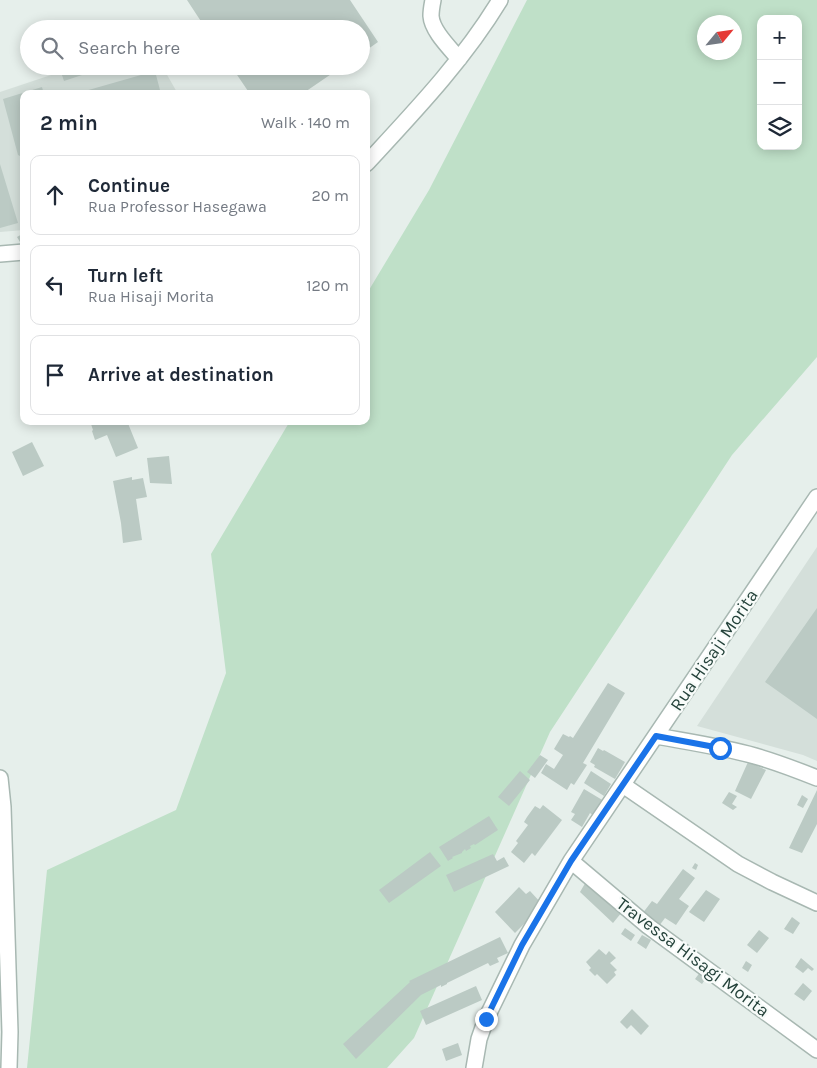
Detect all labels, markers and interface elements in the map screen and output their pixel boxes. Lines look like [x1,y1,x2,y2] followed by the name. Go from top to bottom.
[697,15,742,60] north arrow
[757,15,802,150] map controls
[757,15,802,60] button: +
[20,20,370,75] search box
[38,34,66,62] icon: search
[78,37,180,59] text: Search here
[757,60,802,105] button: −
[757,105,802,150] button: layers
[40,111,98,135] text: 2 min
[261,113,350,132] text: Walk · 140 m
[88,175,170,197] text: Continue
[41,181,69,209] icon: ahead
[311,186,349,205] text: 20 m
[88,197,267,216] text: Rua Professor Hasegawa
[88,265,163,287] text: Turn left
[41,271,69,299] icon: left
[306,276,349,295] text: 120 m
[88,287,214,306] text: Rua Hisaji Morita
[41,361,69,389] icon: arrive
[88,364,274,386] text: Arrive at destination
[665,585,763,715] street label: Rua Hisaji Morita
[709,737,732,760] route start
[612,892,774,1022] street label: Travessa Hisagi Morita
[475,1008,498,1031] route end

